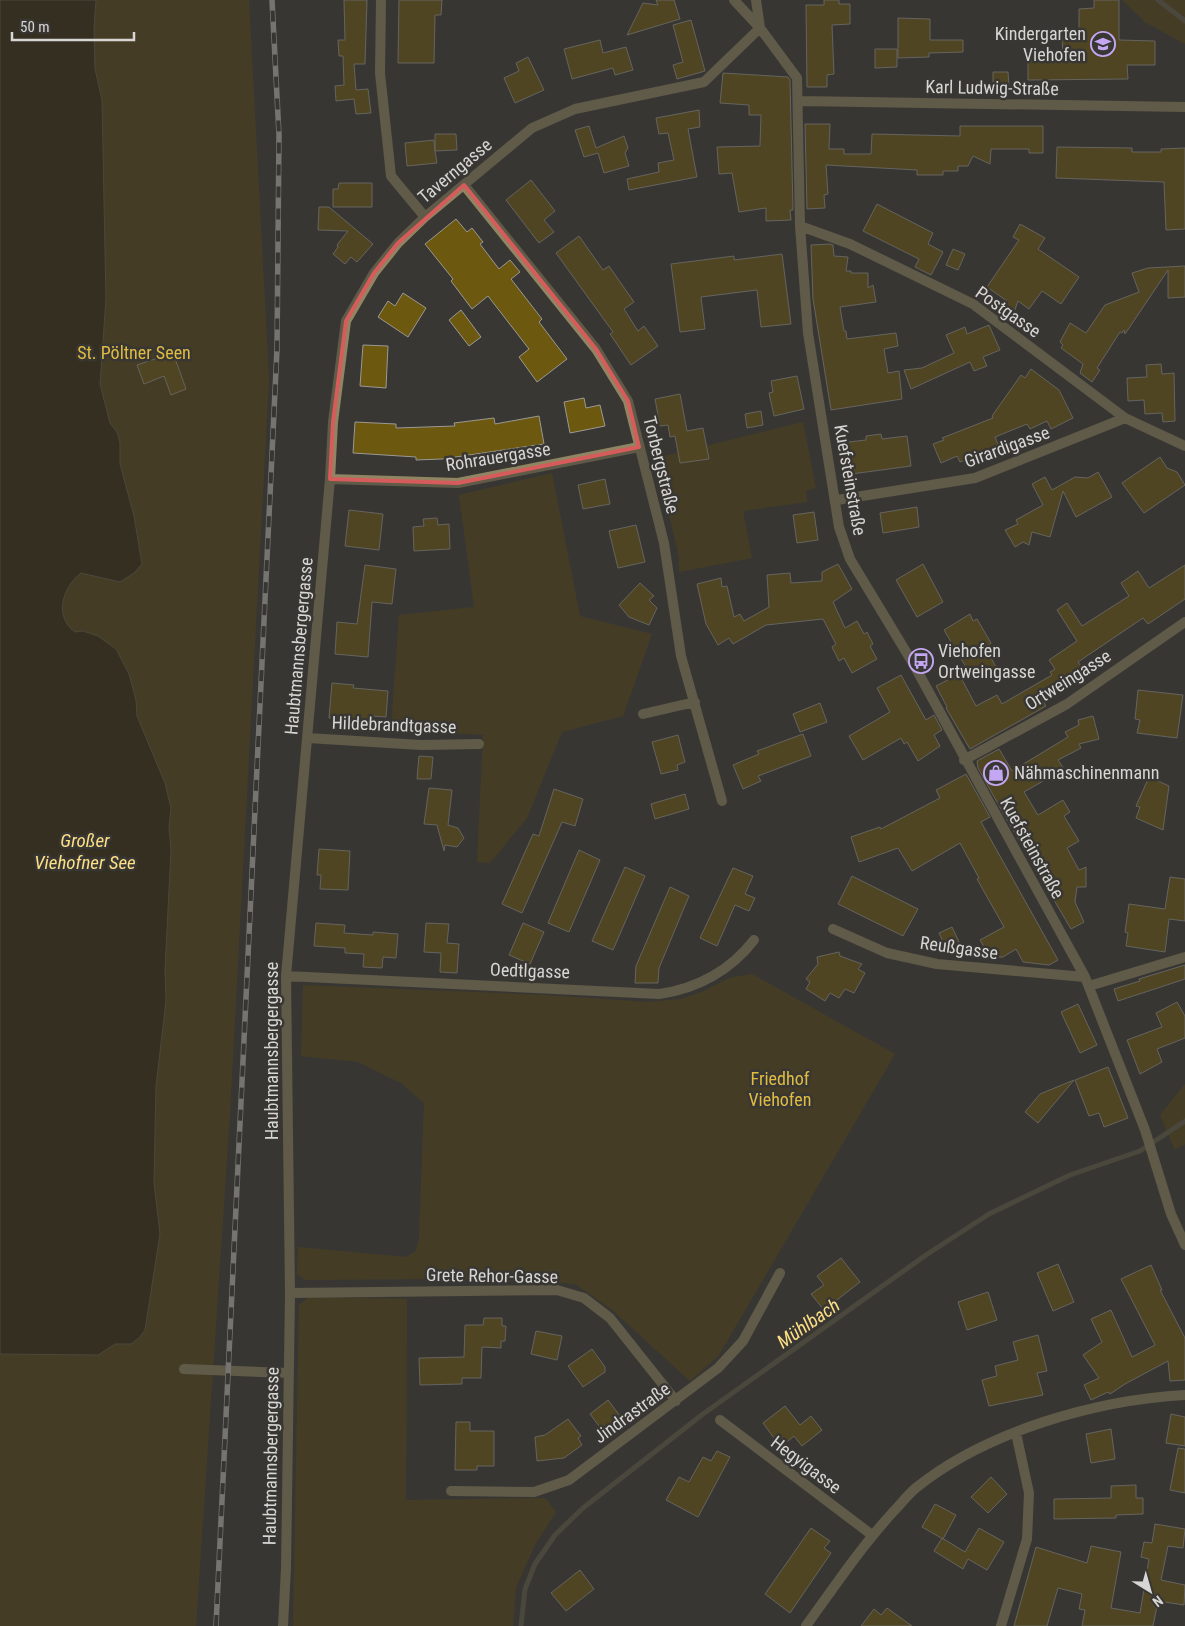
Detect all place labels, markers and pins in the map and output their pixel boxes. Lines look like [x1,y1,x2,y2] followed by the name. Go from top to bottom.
[995,23,1086,65] place label: Kindergarten Viehofen
[1090,31,1116,57] school or university icon: Kindergarten Viehofen
[938,640,1035,682] place label: Viehofen Ortweingasse
[908,648,934,674] bus stop icon: Viehofen Ortweingasse
[983,760,1009,786] shop icon: Nähmaschinenmann
[1014,762,1159,783] place label: Nähmaschinenmann

